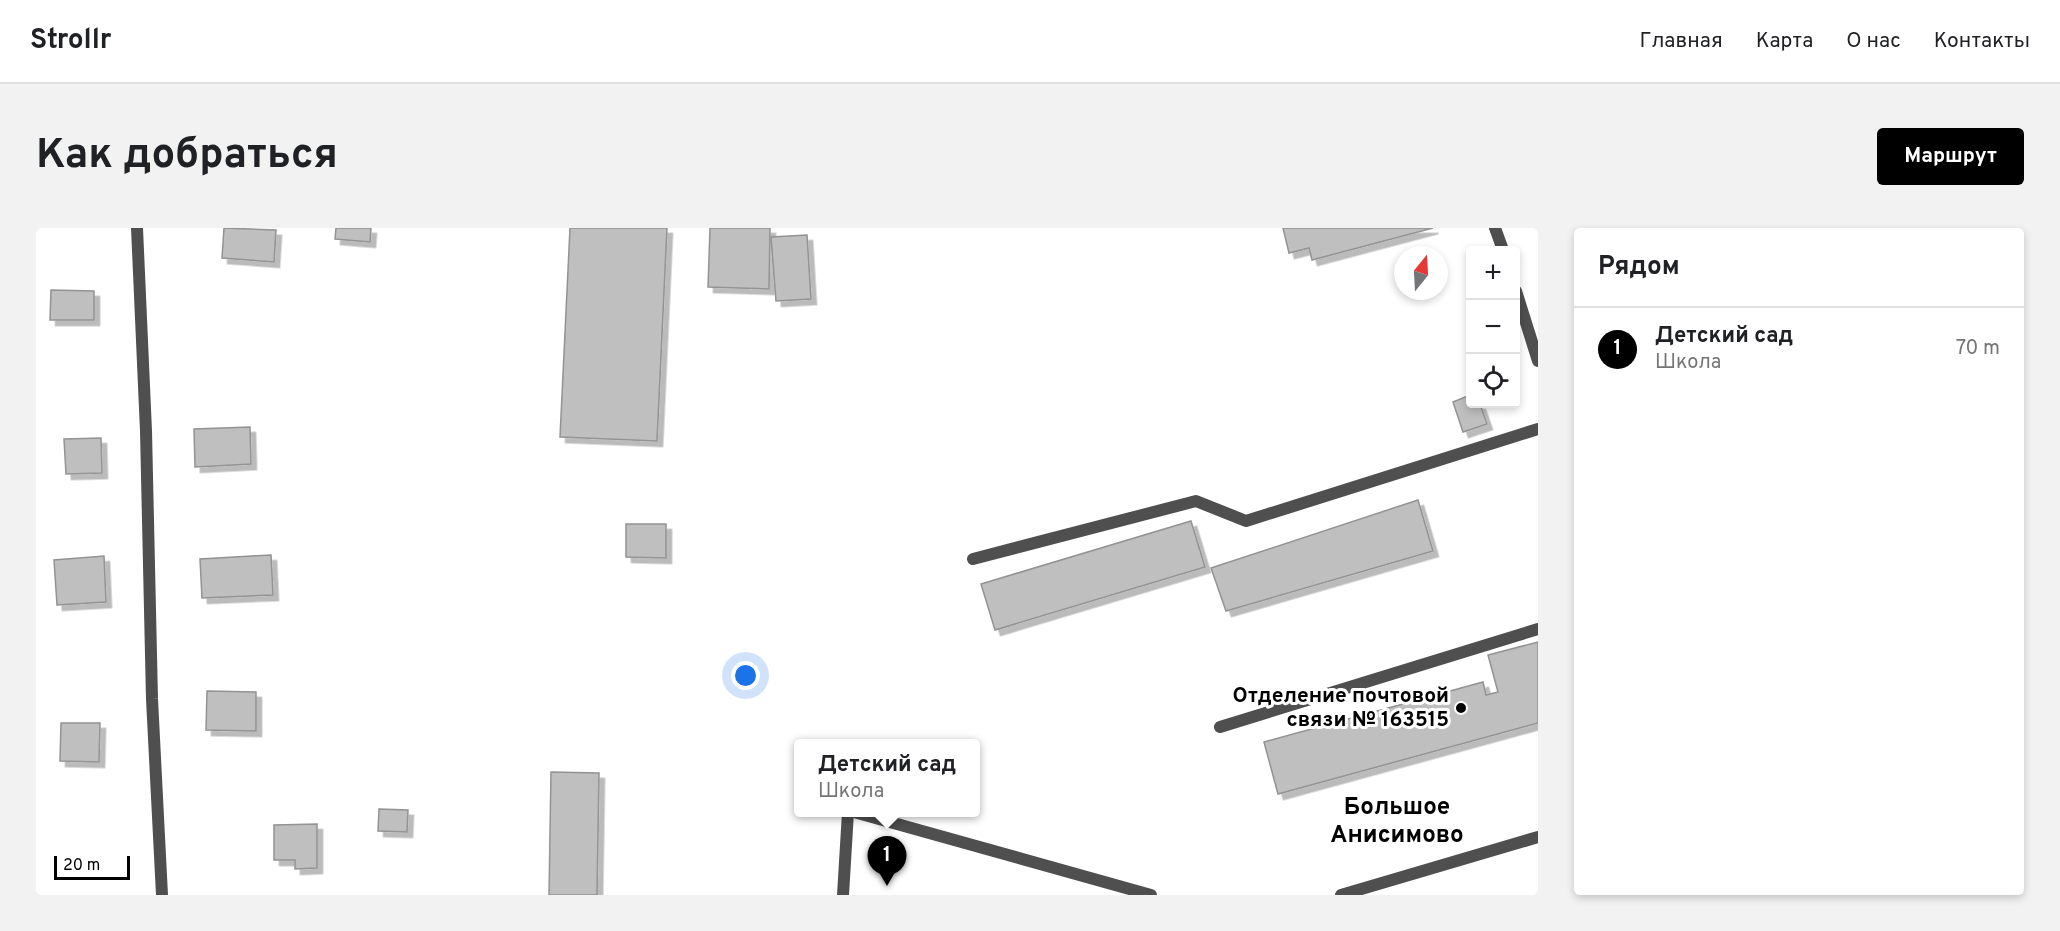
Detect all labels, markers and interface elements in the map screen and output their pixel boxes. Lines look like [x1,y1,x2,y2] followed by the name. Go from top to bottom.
[30,23,112,59] text: Strollr
[1639,28,1723,55] text: Главная
[1756,28,1813,55] text: Карта
[1846,28,1901,55] text: О нас
[1934,28,2030,55] text: Контакты
[1877,128,2024,185] button: Маршрут
[36,130,338,183] text: Как добраться
[1394,246,1448,300] north arrow
[1466,246,1520,408] map controls
[1466,246,1520,300] button: +
[1598,251,1680,284] text: Рядом
[1466,300,1520,354] button: −
[1655,323,1793,350] text: Детский сад
[1614,336,1622,362] text: 1
[1956,336,2000,362] text: 70 m
[1655,350,1721,376] text: Школа
[1466,354,1520,408] button: locate
[731,661,760,690] your location
[1232,683,1449,734] place label: Отделение почтовой связи № 163515
[1454,701,1468,715] marker: Отделение почтовой связи № 163515
[794,739,980,817] popup
[818,752,956,779] text: Детский сад
[818,779,884,805] text: Школа
[1330,793,1464,851] district label: Большое Анисимово
[868,836,906,886] pin: 1
[54,853,130,880] scale bar
[63,856,100,876] text: 20 m

